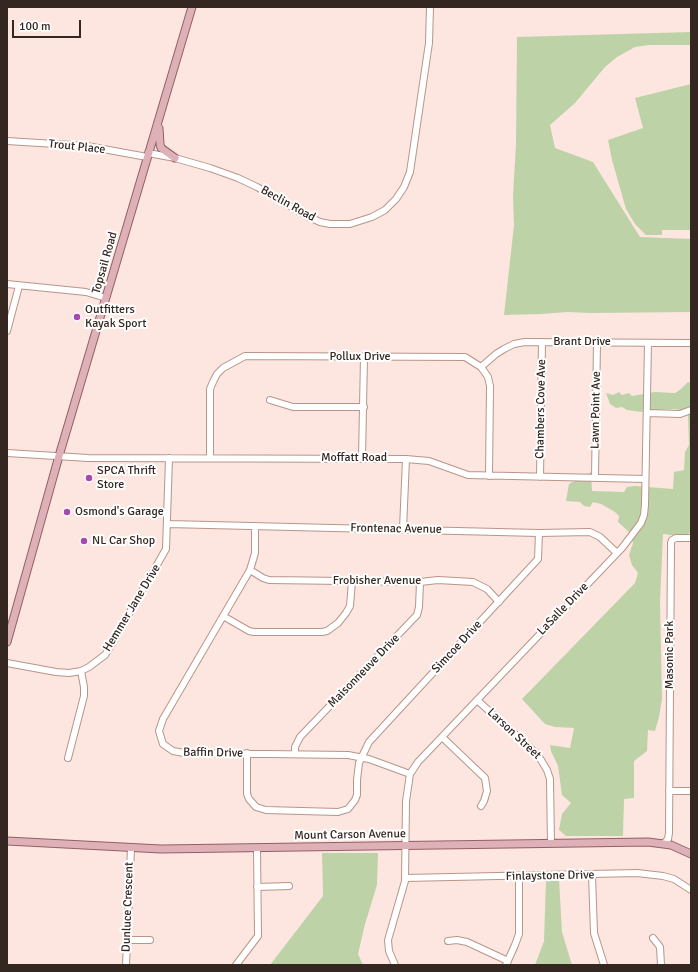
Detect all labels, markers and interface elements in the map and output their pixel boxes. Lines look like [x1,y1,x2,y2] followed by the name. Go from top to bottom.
[14,12,83,38] scale bar
[19,19,51,34] text: 100 m
[48,137,106,157] street label: Trout Place
[258,183,318,225] street label: Beclin Road
[89,230,121,296] street label: Topsail Road
[85,303,146,331] place label: Outfitters Kayak Sport
[72,312,82,322] marker: Outfitters Kayak Sport
[553,335,611,349] street label: Brant Drive
[329,350,391,364] street label: Pollux Drive
[533,359,549,459] street label: Chambers Cove Ave
[588,371,604,449] street label: Lawn Point Ave
[321,451,387,465] street label: Moffatt Road
[97,464,156,492] place label: SPCA Thrift Store
[84,473,94,483] marker: SPCA Thrift Store
[75,505,164,519] place label: Osmond's Garage
[62,507,72,517] marker: Osmond's Garage
[350,521,442,537] street label: Frontenac Avenue
[92,534,155,548] place label: NL Car Shop
[79,536,89,546] marker: NL Car Shop
[100,562,164,654] street label: Hemmer Jane Drive
[333,574,421,588] street label: Frobisher Avenue
[534,580,592,638] street label: LaSalle Drive
[429,618,485,676] street label: Simcoe Drive
[663,621,677,689] street label: Masonic Park
[325,631,403,711] street label: Maisonneuve Drive
[484,705,544,763] street label: Larson Street
[183,745,243,761] street label: Baffin Drive
[294,827,406,843] street label: Mount Carson Avenue
[119,862,137,952] street label: Dunluce Crescent
[506,868,594,884] street label: Finlaystone Drive

